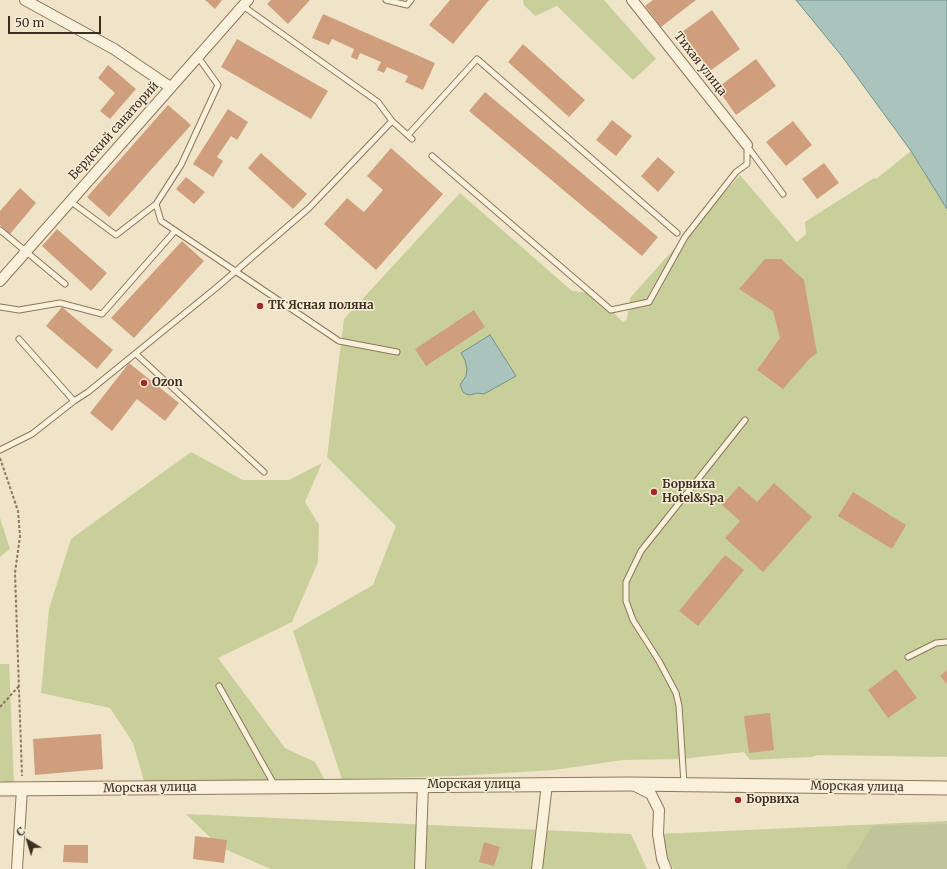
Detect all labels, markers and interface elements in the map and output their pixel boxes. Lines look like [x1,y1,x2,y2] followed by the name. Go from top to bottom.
[10,8,103,34] scale bar
[15,15,44,30] text: 50 m
[671,29,729,99] street label: Тихая улица
[66,79,162,183] street label: Бердский санаторий
[268,299,374,313] place label: ТК Ясная поляна
[255,301,265,311] marker: ТК Ясная поляна
[152,376,183,390] place label: Ozon
[139,378,149,388] marker: Ozon
[662,478,724,506] place label: Борвиха Hotel&Spa
[649,487,659,497] marker: Борвиха Hotel&Spa
[427,778,521,792] street label: Морская улица
[810,779,904,795] street label: Морская улица
[103,780,197,796] street label: Морская улица
[746,793,799,807] place label: Борвиха
[733,795,743,805] marker: Борвиха
[8,821,48,861] north arrow
[13,824,28,839] text: С

